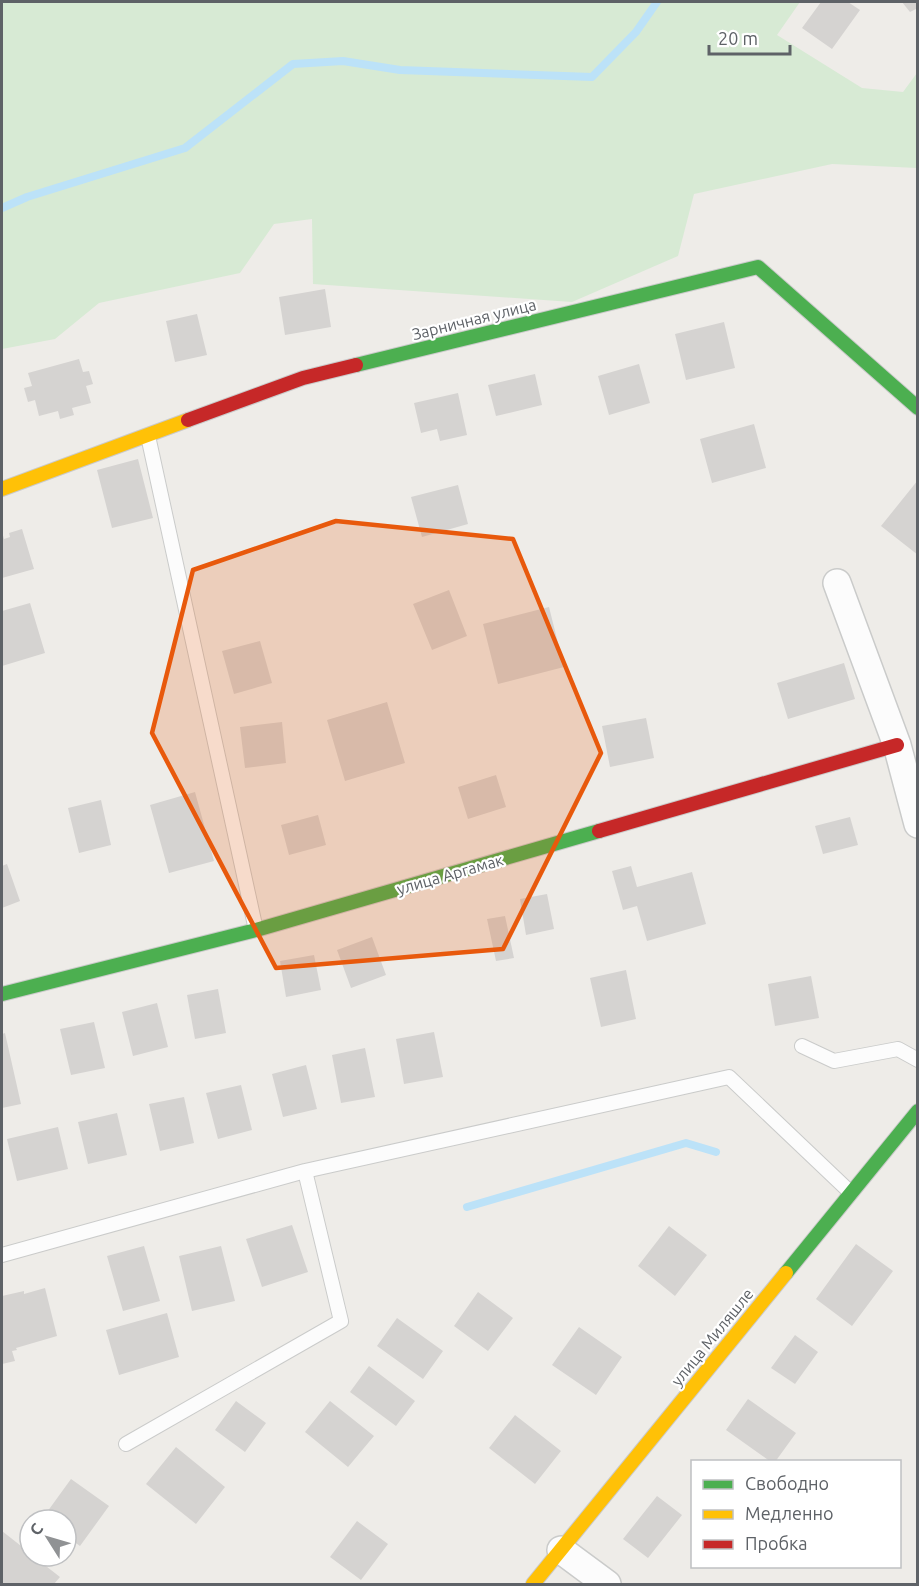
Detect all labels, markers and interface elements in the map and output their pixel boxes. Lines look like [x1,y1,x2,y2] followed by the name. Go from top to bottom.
[709,18,790,56] scale bar
[718,28,758,48] text: 20 m
[410,295,538,343] street label: Зарничная улица
[395,850,505,898] street label: улица Аргамак
[667,1285,757,1389] street label: улица Миляшле
[691,1460,901,1568] legend
[745,1473,829,1493] text: Свободно
[745,1503,834,1523] text: Медленно
[18,1508,78,1568] north arrow
[26,1519,46,1538] text: С
[745,1533,808,1553] text: Пробка

